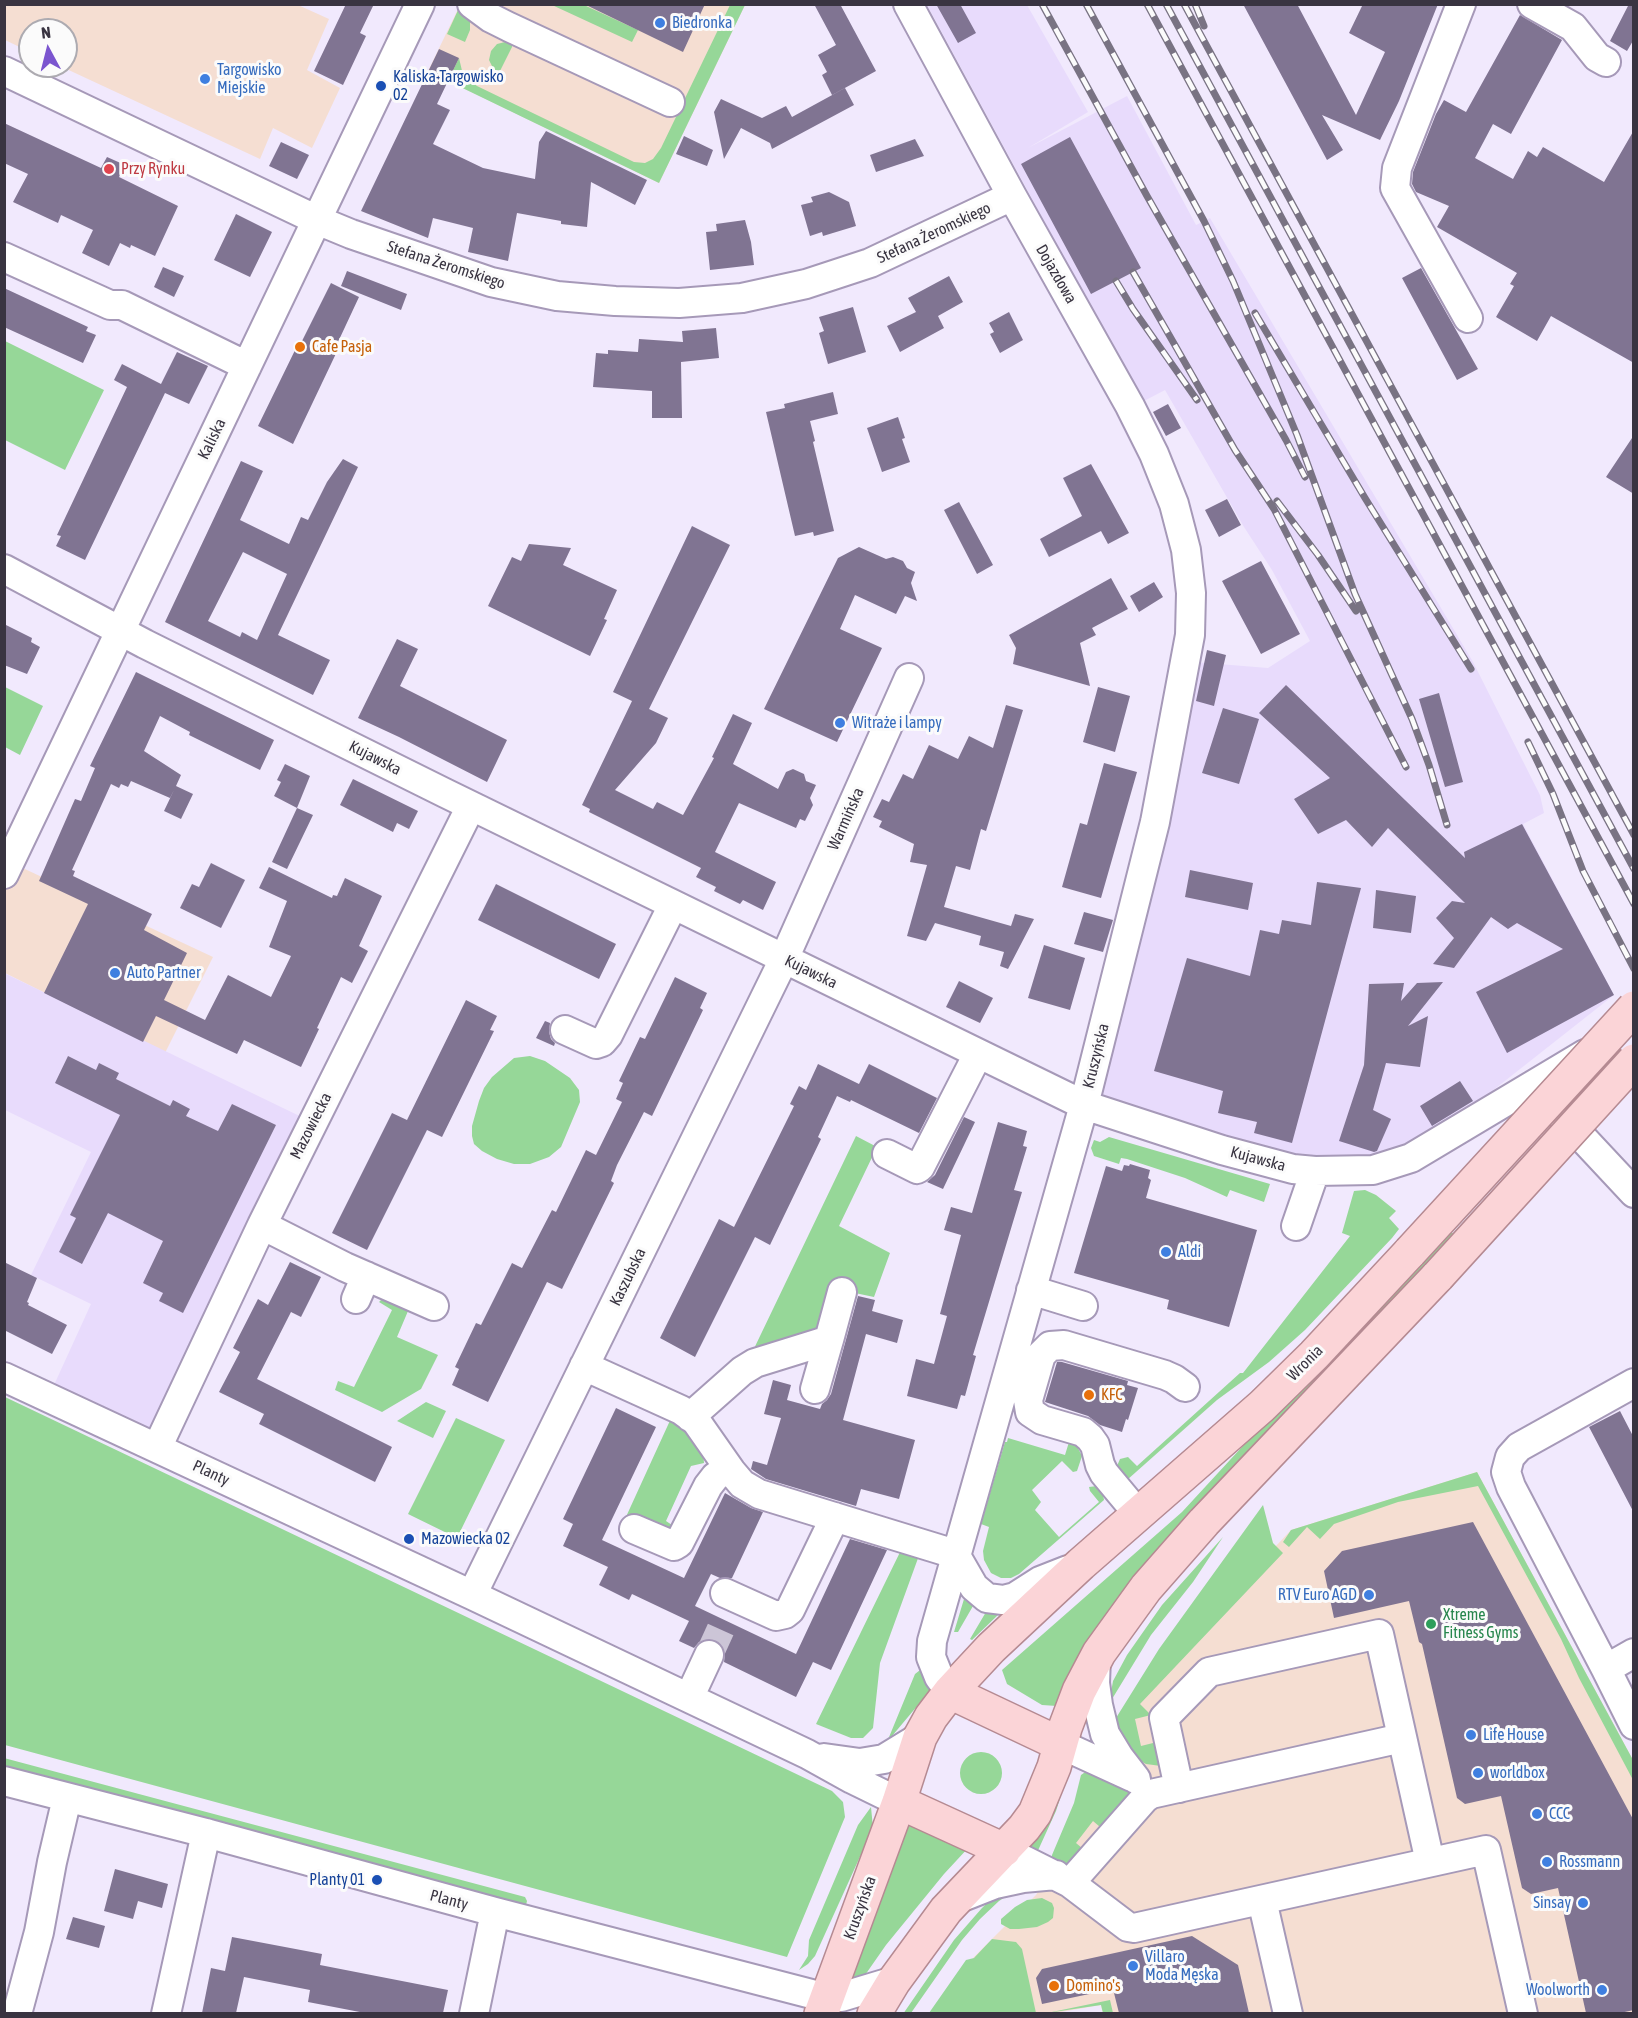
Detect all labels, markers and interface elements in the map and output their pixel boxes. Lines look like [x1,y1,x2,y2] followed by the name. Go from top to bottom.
[672,13,733,33] place label: Biedronka
[653,16,667,30] marker: Biedronka
[18,18,78,78] north arrow
[40,23,52,42] text: N
[217,60,282,98] place label: Targowisko Miejskie
[393,67,504,105] place label: Kaliska-Targowisko 02
[198,72,212,86] marker: Targowisko Miejskie
[374,79,388,93] marker: Kaliska-Targowisko 02
[121,159,185,179] place label: Przy Rynku
[102,162,116,176] marker: Przy Rynku
[874,198,994,268] street label: Stefana Żeromskiego
[384,237,508,293] street label: Stefana Żeromskiego
[1031,241,1081,307] street label: Dojazdowa
[312,337,372,357] place label: Cafe Pasja
[293,340,307,354] marker: Cafe Pasja
[194,415,230,463] street label: Kaliska
[852,713,942,733] place label: Witraże i lampy
[833,716,847,730] marker: Witraże i lampy
[346,737,404,779] street label: Kujawska
[824,785,868,853] street label: Warmińska
[782,951,840,993] street label: Kujawska
[127,963,201,983] place label: Auto Partner
[108,966,122,980] marker: Auto Partner
[1079,1022,1113,1090] street label: Kruszyńska
[286,1090,336,1162] street label: Mazowiecka
[1228,1142,1288,1176] street label: Kujawska
[1178,1242,1201,1262] place label: Aldi
[606,1245,650,1309] street label: Kaszubska
[1159,1245,1173,1259] marker: Aldi
[1283,1341,1327,1385] street label: Wronia
[1101,1385,1122,1405] place label: KFC
[1082,1388,1096,1402] marker: KFC
[190,1456,232,1490] street label: Planty
[421,1529,510,1549] place label: Mazowiecka 02
[402,1532,416,1546] marker: Mazowiecka 02
[1278,1585,1357,1605] place label: RTV Euro AGD
[1362,1588,1376,1602] marker: RTV Euro AGD
[1443,1605,1518,1643] place label: Xtreme Fitness Gyms
[1424,1617,1438,1631] marker: Xtreme Fitness Gyms
[1483,1725,1544,1745] place label: Life House
[1464,1728,1478,1742] marker: Life House
[1490,1763,1545,1783] place label: worldbox
[1471,1766,1485,1780] marker: worldbox
[1549,1804,1570,1824] place label: CCC
[1530,1807,1544,1821] marker: CCC
[1559,1852,1620,1872] place label: Rossmann
[1540,1855,1554,1869] marker: Rossmann
[309,1870,365,1890] place label: Planty 01
[370,1873,384,1887] marker: Planty 01
[840,1874,880,1942] street label: Kruszyńska
[428,1886,470,1914] street label: Planty
[1533,1893,1571,1913] place label: Sinsay
[1576,1896,1590,1910] marker: Sinsay
[1145,1947,1219,1985] place label: Villaro Moda Męska
[1126,1959,1140,1973] marker: Villaro Moda Męska
[1066,1976,1121,1996] place label: Domino's
[1047,1979,1061,1993] marker: Domino's
[1526,1980,1590,2000] place label: Woolworth
[1595,1983,1609,1997] marker: Woolworth

